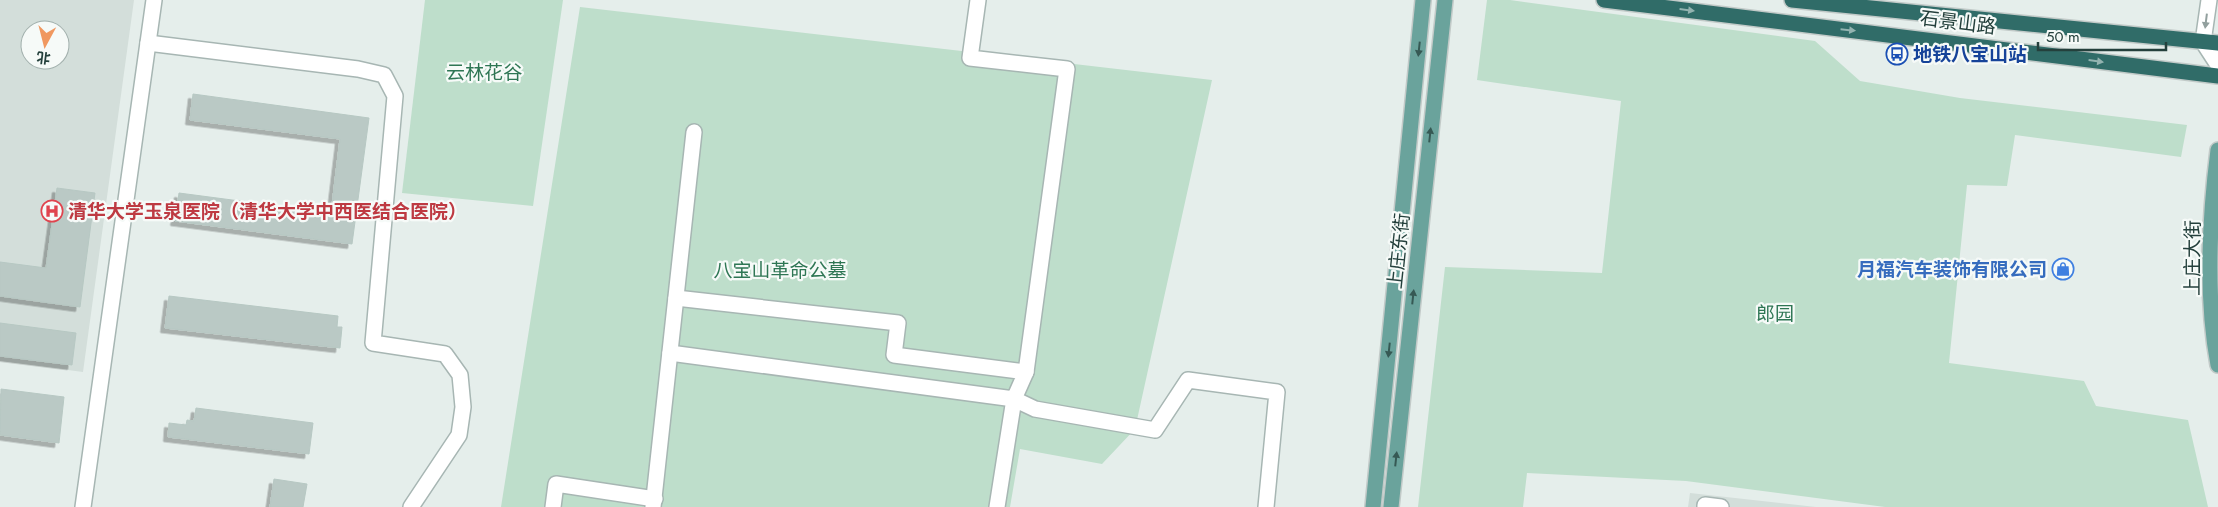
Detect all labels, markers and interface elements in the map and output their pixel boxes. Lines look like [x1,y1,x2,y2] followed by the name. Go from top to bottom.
[1919,4,1997,41] street label: 石景山路
[1679,7,1695,15] one-way arrow
[2202,13,2210,29] one-way arrow
[20,20,70,70] north arrow
[2038,20,2166,52] scale bar
[1840,26,1856,34] one-way arrow
[2046,26,2080,48] text: 50 m
[1415,41,1423,57] one-way arrow
[1913,41,2027,68] place label: 地铁八宝山站
[1885,42,1909,66] bus stop icon: 地铁八宝山站
[35,47,52,69] text: 北
[2088,57,2104,65] one-way arrow
[446,59,522,86] park label: 云林花谷
[1426,127,1434,143] one-way arrow
[68,198,467,225] place label: 清华大学玉泉医院（清华大学中西医结合医院）
[40,199,64,223] hospital icon: 清华大学玉泉医院（清华大学中西医结合医院）
[1381,212,1416,290] street label: 上庄东街
[2179,220,2206,296] street label: 上庄大街
[1857,256,2047,283] place label: 月福汽车装饰有限公司
[713,257,847,284] park label: 八宝山革命公墓
[2051,257,2075,281] shop icon: 月福汽车装饰有限公司
[1409,289,1417,305] one-way arrow
[1756,300,1794,327] park label: 郎园
[1385,342,1393,358] one-way arrow
[1392,450,1400,466] one-way arrow

